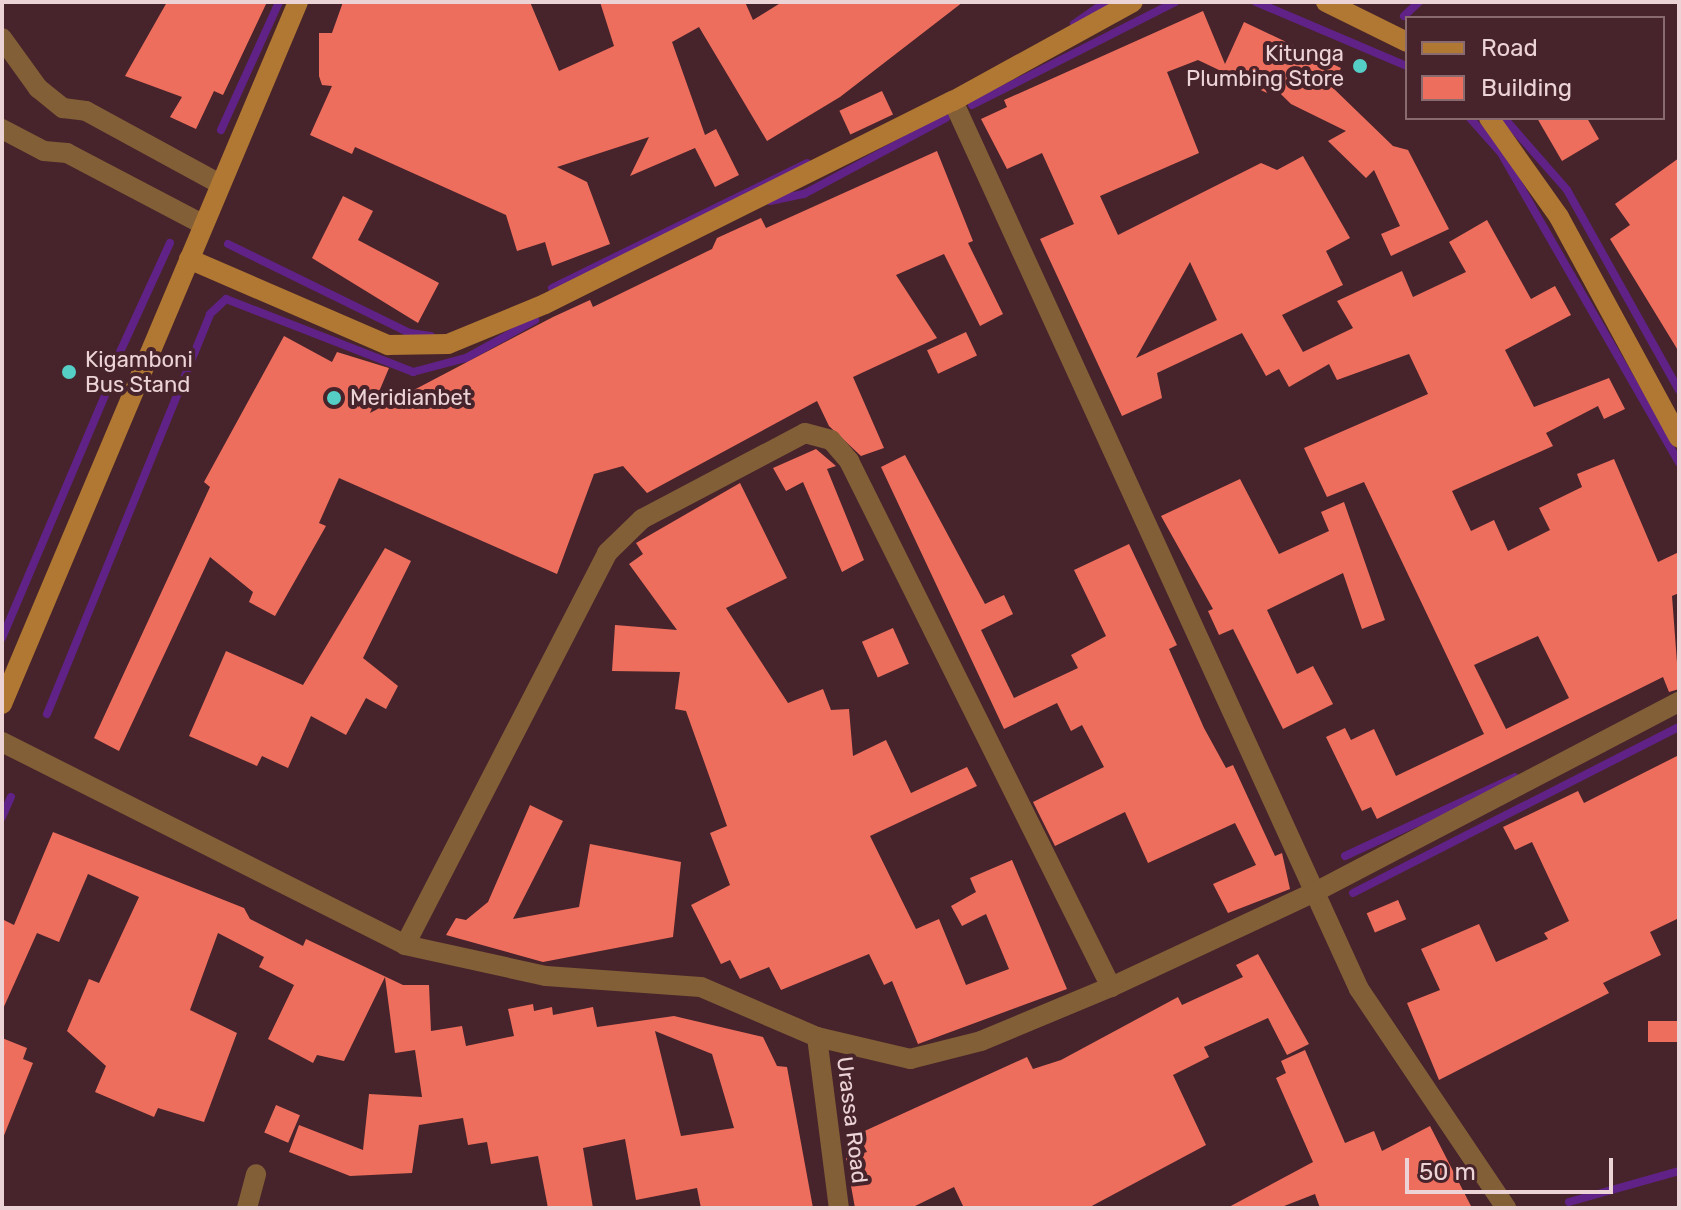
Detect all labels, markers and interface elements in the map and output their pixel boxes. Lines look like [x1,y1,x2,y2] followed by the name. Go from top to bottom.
[1405,16,1665,120] legend
[1481,34,1538,62] text: Road
[1186,40,1344,92] place label: Kitunga Plumbing Store
[1351,57,1369,75] marker: Kitunga Plumbing Store
[1481,74,1572,102] text: Building
[85,346,193,398] place label: Kigamboni Bus Stand
[60,363,78,381] marker: Kigamboni Bus Stand
[350,385,471,411] place label: Meridianbet
[325,389,343,407] marker: Meridianbet
[831,1055,873,1185] street label: Urassa Road
[1409,1142,1617,1192] scale bar
[1419,1158,1476,1186] text: 50 m

